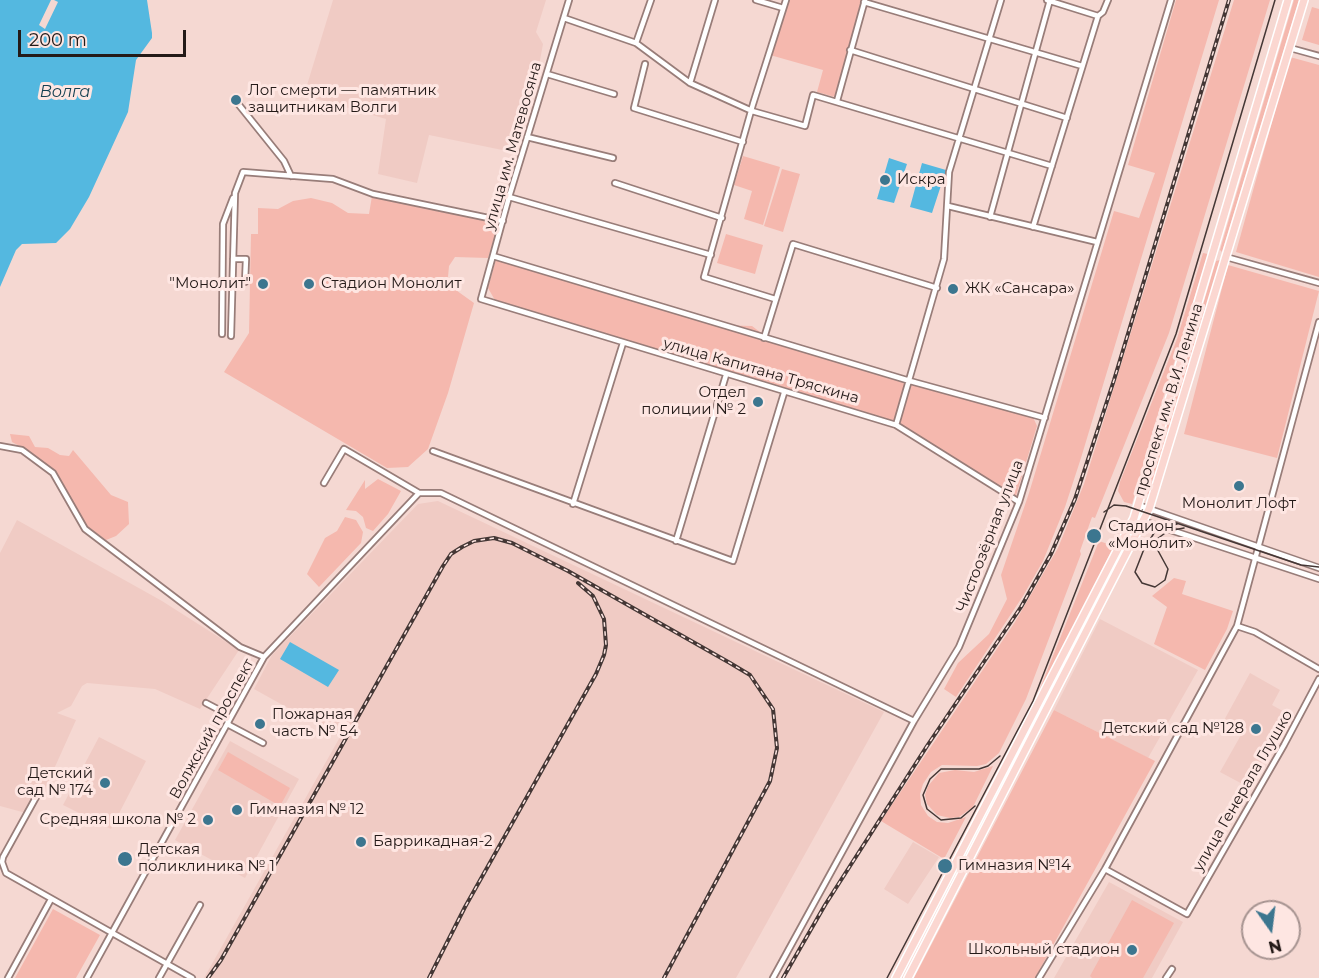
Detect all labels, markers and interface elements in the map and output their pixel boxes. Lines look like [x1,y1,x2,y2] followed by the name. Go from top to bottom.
[21,18,189,56] scale bar
[29,29,87,51] text: 200 m
[480,60,546,232] street label: улица им. Матевосяна
[40,82,90,102] water label: Волга
[248,82,436,117] place label: Лог смерти — памятник защитникам Волги
[229,93,243,107] marker: Лог смерти — памятник защитникам Волги
[897,171,946,189] place label: Искра
[878,173,892,187] marker: Искра
[169,275,251,293] place label: "Монолит"
[321,275,462,293] place label: Стадион Монолит
[256,277,270,291] marker: "Монолит"
[302,277,316,291] marker: Стадион Монолит
[965,280,1074,298] place label: ЖК «Сансара»
[946,282,960,296] marker: ЖК «Сансара»
[1131,301,1207,499] street label: проспект им. В.И. Ленина
[661,334,861,408] street label: улица Капитана Тряскина
[641,384,746,419] place label: Отдел полиции № 2
[751,395,765,409] marker: Отдел полиции № 2
[953,457,1027,615] street label: Чистоозёрная улица
[1232,479,1246,493] marker: Монолит Лофт
[1182,495,1296,513] place label: Монолит Лофт
[1108,518,1193,553] place label: Стадион «Монолит»
[1085,527,1103,545] marker: Стадион «Монолит»
[166,656,258,802] street label: Волжский проспект
[272,706,358,741] place label: Пожарная часть № 54
[1189,707,1297,875] street label: улица Генерала Глушко
[253,717,267,731] marker: Пожарная часть № 54
[1102,720,1244,738] place label: Детский сад №128
[1249,722,1263,736] marker: Детский сад №128
[17,765,93,800] place label: Детский сад № 174
[98,776,112,790] marker: Детский сад № 174
[249,801,364,819] place label: Гимназия № 12
[230,803,244,817] marker: Гимназия № 12
[39,811,196,829] place label: Средняя школа № 2
[201,813,215,827] marker: Средняя школа № 2
[373,833,493,851] place label: Баррикадная-2
[354,835,368,849] marker: Баррикадная-2
[138,841,275,876] place label: Детская поликлиника № 1
[116,850,134,868] marker: Детская поликлиника № 1
[936,857,954,875] marker: Гимназия №14
[958,857,1071,875] place label: Гимназия №14
[1241,900,1301,960] north arrow
[1266,935,1284,957] text: N
[968,941,1120,959] place label: Школьный стадион
[1125,943,1139,957] marker: Школьный стадион

